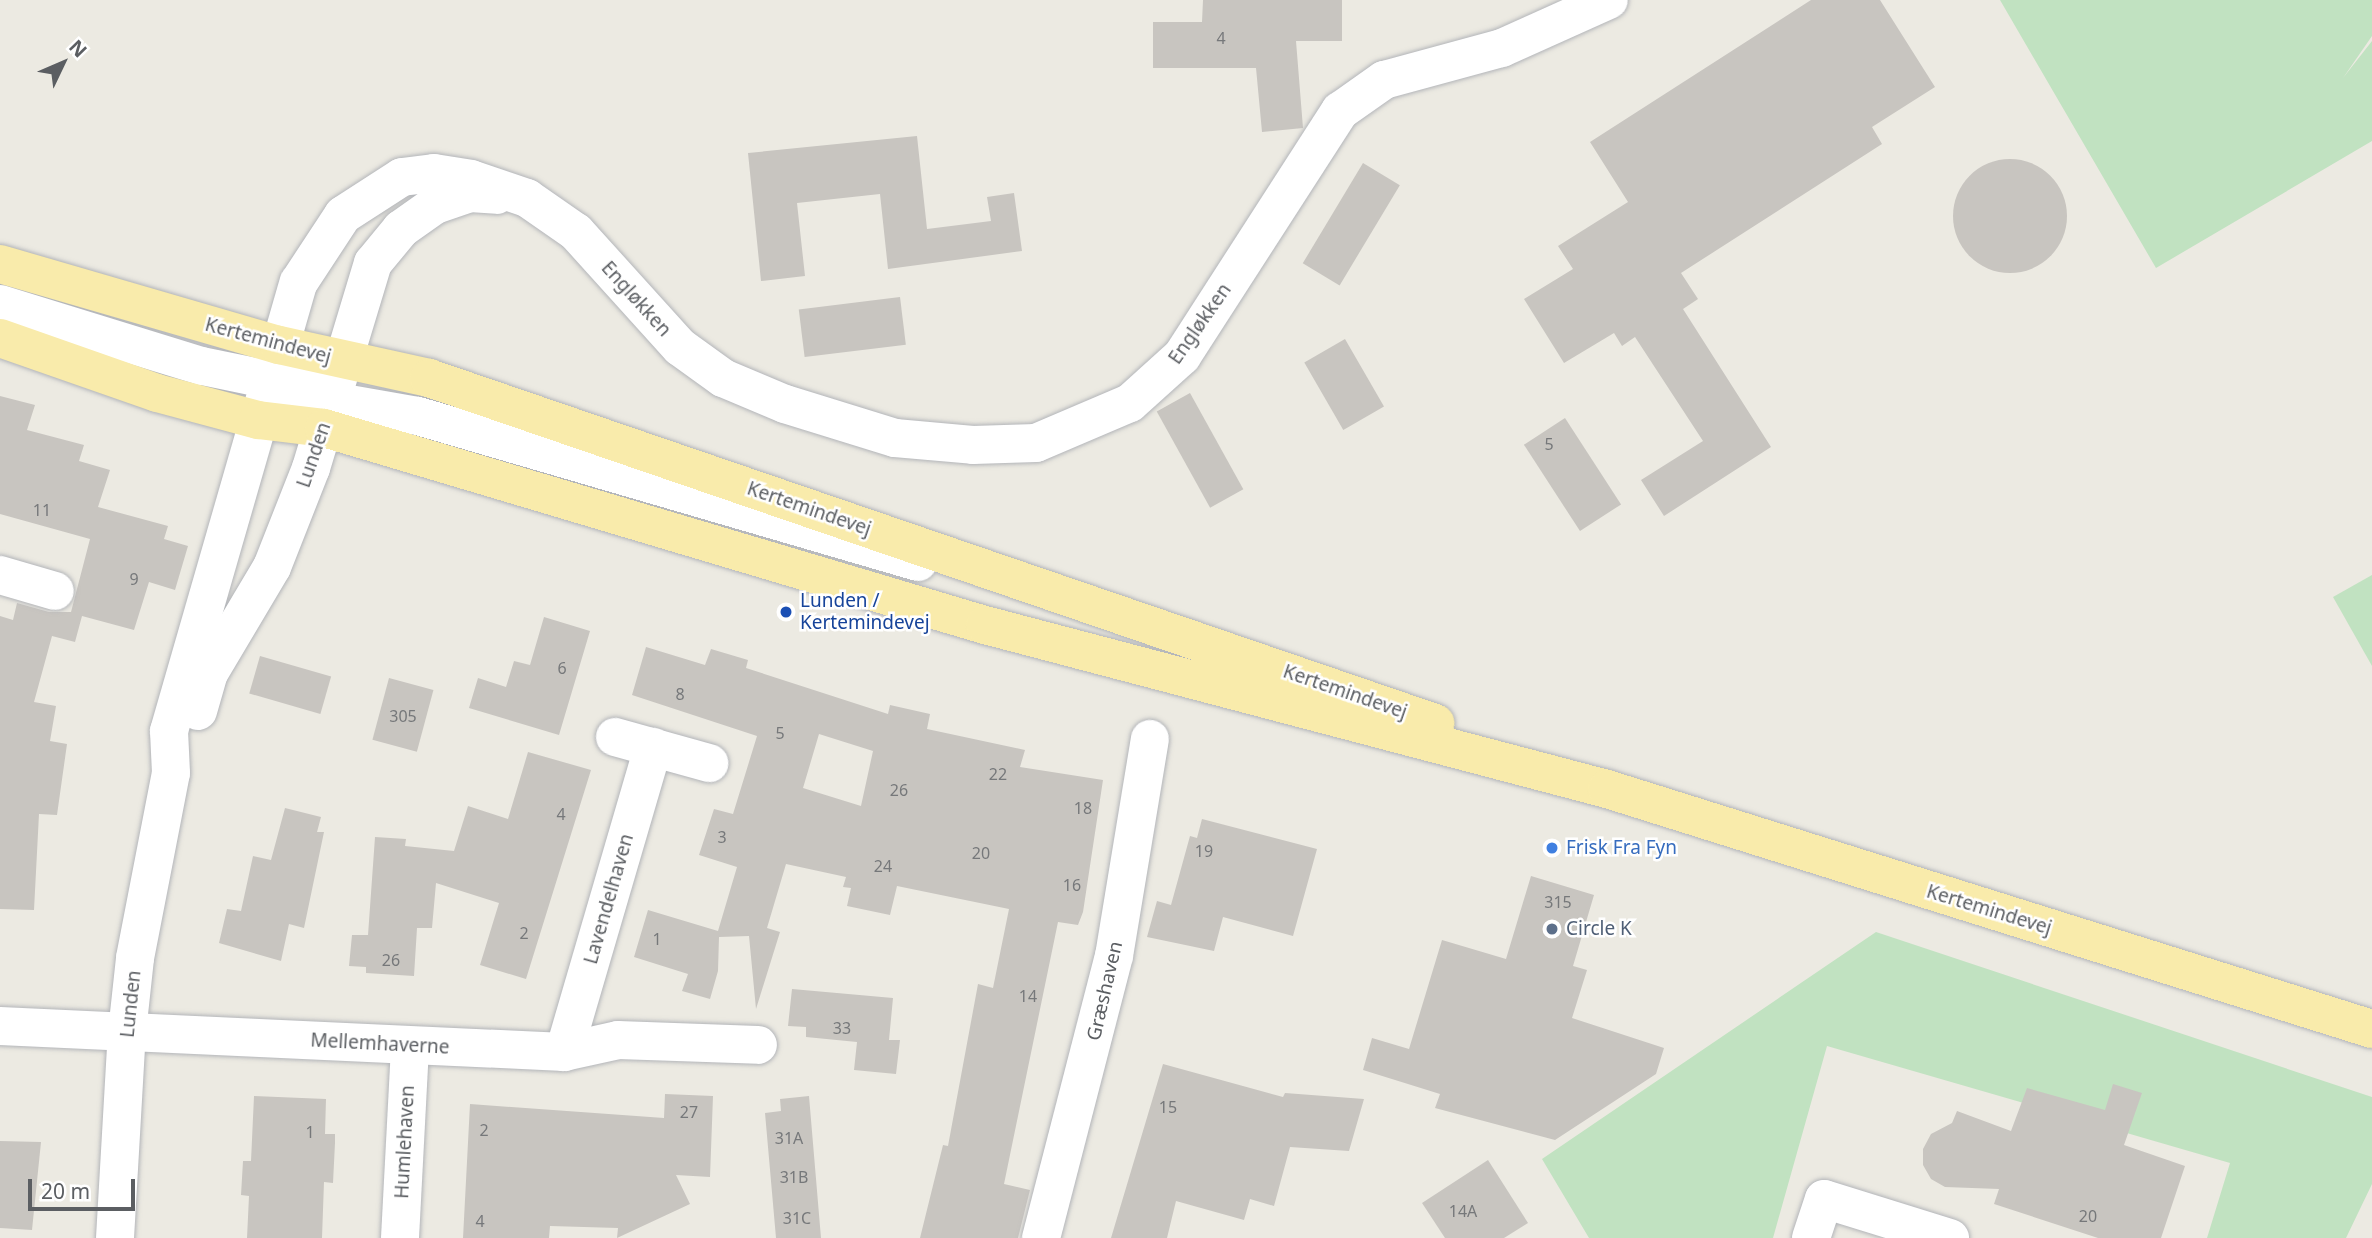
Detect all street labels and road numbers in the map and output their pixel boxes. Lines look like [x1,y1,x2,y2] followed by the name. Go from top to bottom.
[596,257,676,341] street label: Engløkken
[1164,279,1236,369] street label: Engløkken
[202,313,334,369] street label: Kertemindevej
[292,419,336,491] street label: Lunden
[744,477,874,541] street label: Kertemindevej
[1280,660,1410,724] street label: Kertemindevej
[579,831,639,967] street label: Lavendelhaven
[1924,880,2054,940] street label: Kertemindevej
[1082,939,1128,1043] street label: Græshaven
[116,969,146,1039] street label: Lunden
[310,1029,450,1059] street label: Mellemhaverne
[391,1085,419,1199] street label: Humlehaven

